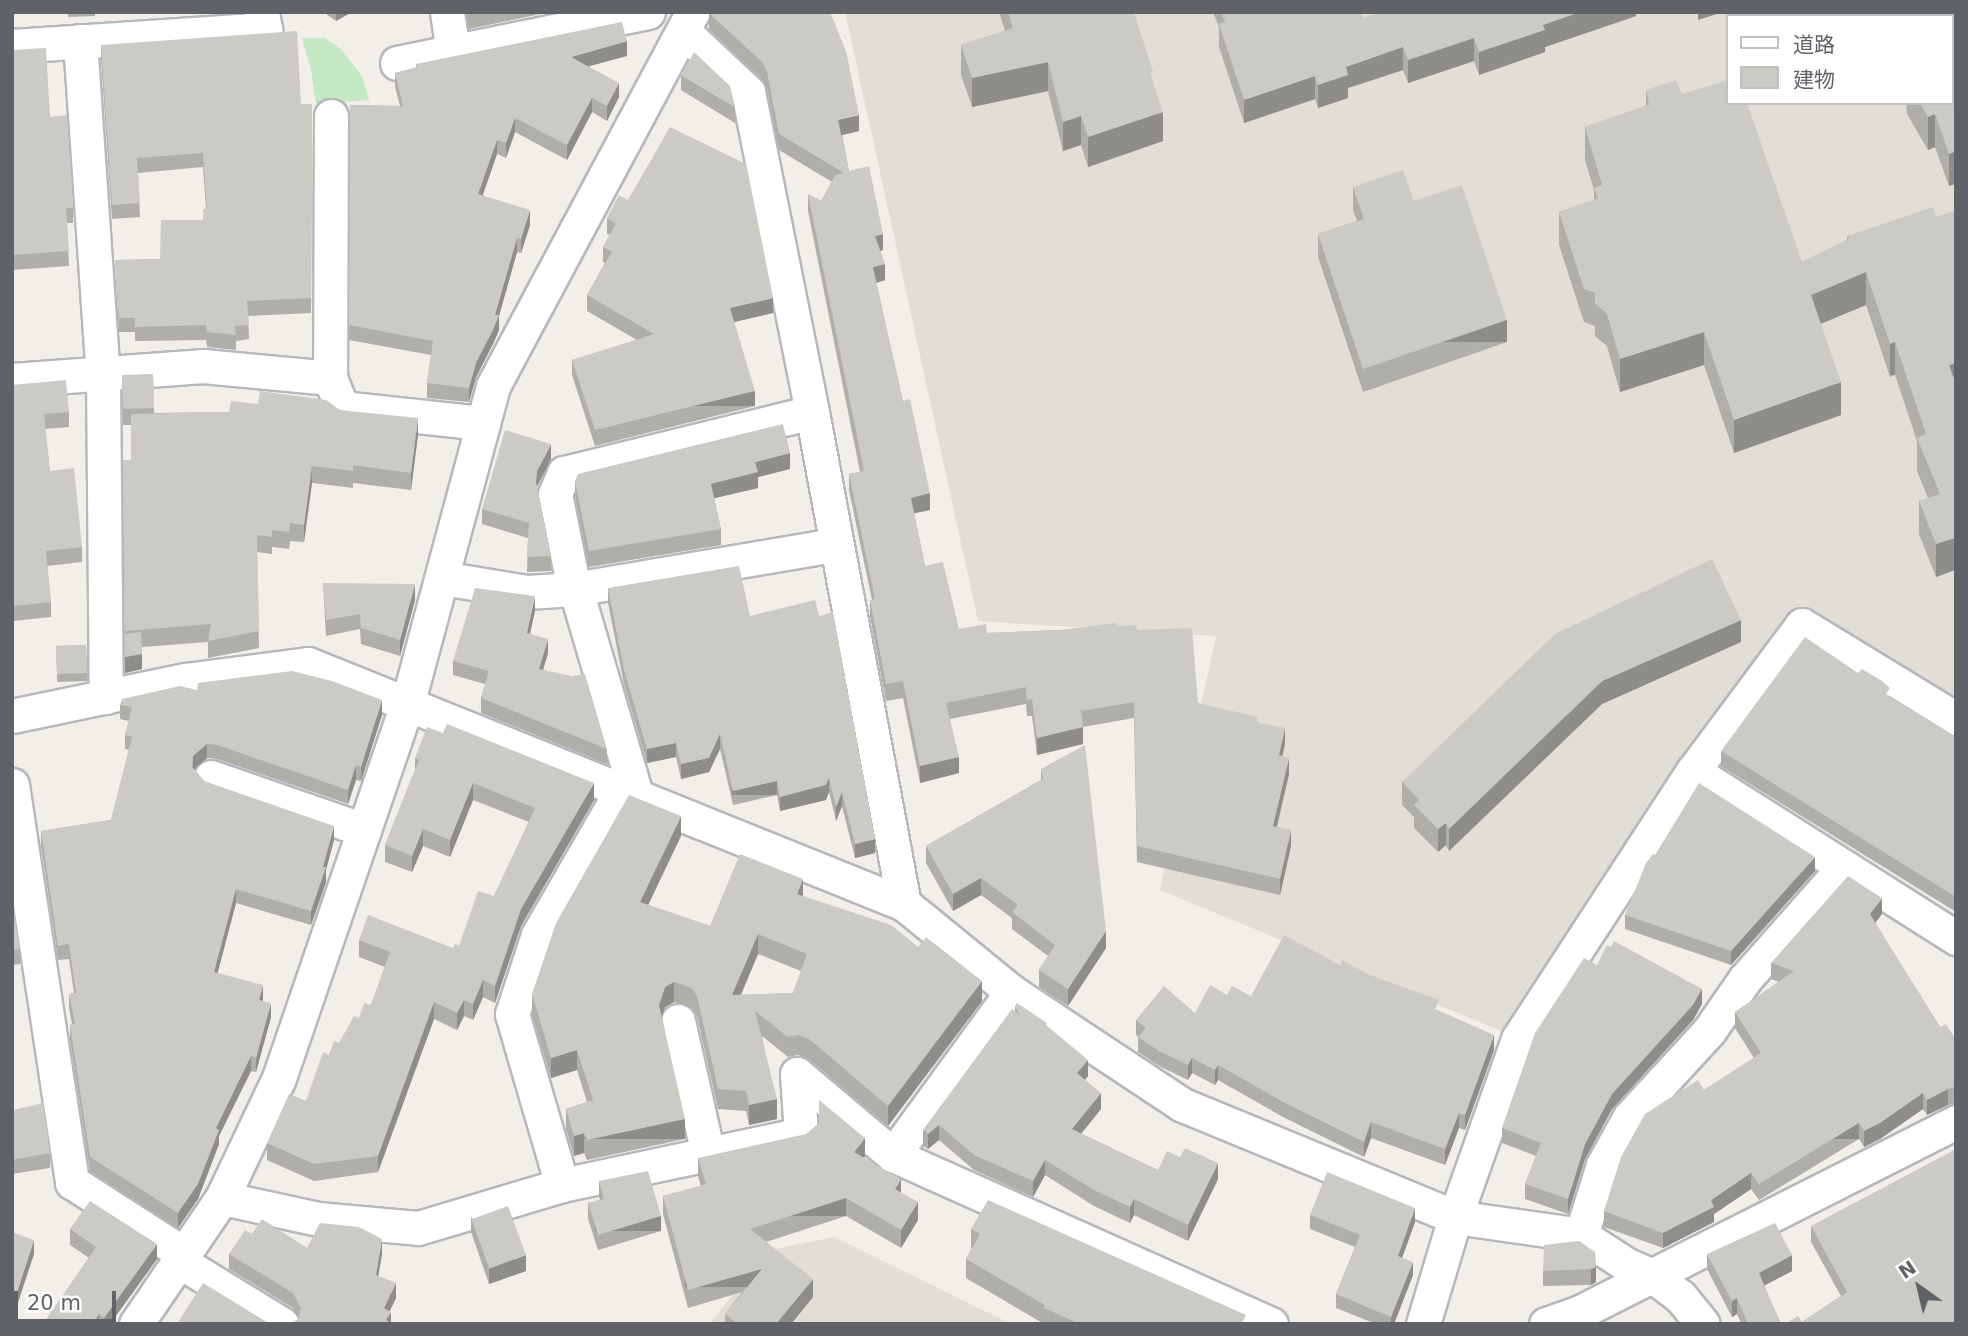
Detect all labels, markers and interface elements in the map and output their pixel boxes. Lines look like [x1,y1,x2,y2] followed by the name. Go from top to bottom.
[1727,14,1954,105] legend
[1793,33,1835,57] text: 道路
[1793,68,1835,92] text: 建物
[1884,1252,1954,1322] north arrow
[1895,1256,1920,1283] text: N
[18,1276,119,1320] scale bar
[27,1291,81,1315] text: 20 m

